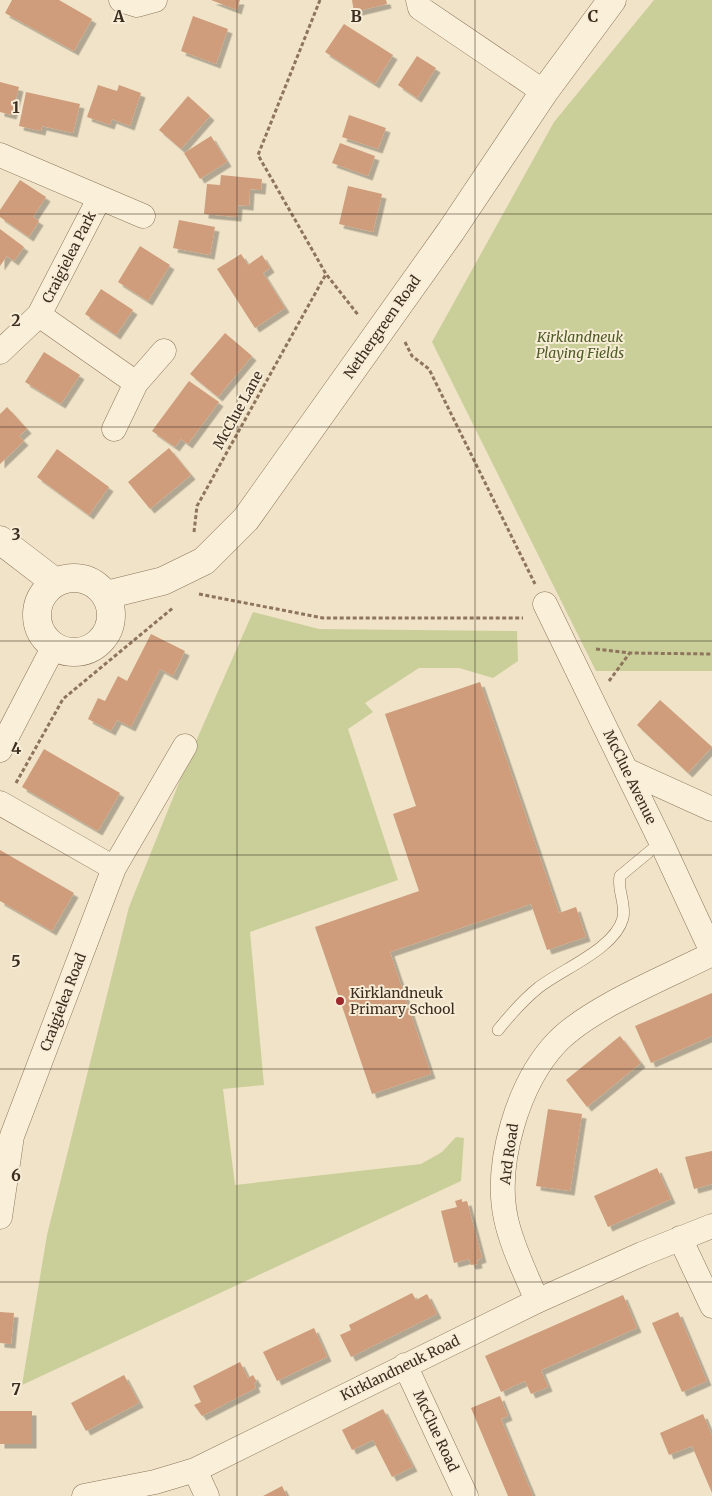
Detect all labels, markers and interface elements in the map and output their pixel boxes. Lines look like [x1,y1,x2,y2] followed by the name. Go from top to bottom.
[112,6,125,26] text: A
[350,6,362,26] text: B
[588,6,598,26] text: C
[12,97,20,117] text: 1
[38,208,100,306] street label: Craigielea Park
[340,271,425,382] street label: Nethergreen Road
[11,310,21,330] text: 2
[536,328,624,362] park label: Kirklandneuk Playing Fields
[209,368,267,452] street label: McClue Lane
[11,524,21,544] text: 3
[599,727,661,827] street label: McClue Avenue
[11,738,21,758] text: 4
[36,950,90,1054] street label: Craigielea Road
[11,951,21,971] text: 5
[350,984,455,1018] place label: Kirklandneuk Primary School
[334,995,346,1007] marker: Kirklandneuk Primary School
[496,1122,522,1187] street label: Ard Road
[11,1165,21,1185] text: 6
[337,1331,463,1405] street label: Kirklandneuk Road
[11,1379,21,1399] text: 7
[409,1388,463,1475] street label: McClue Road

